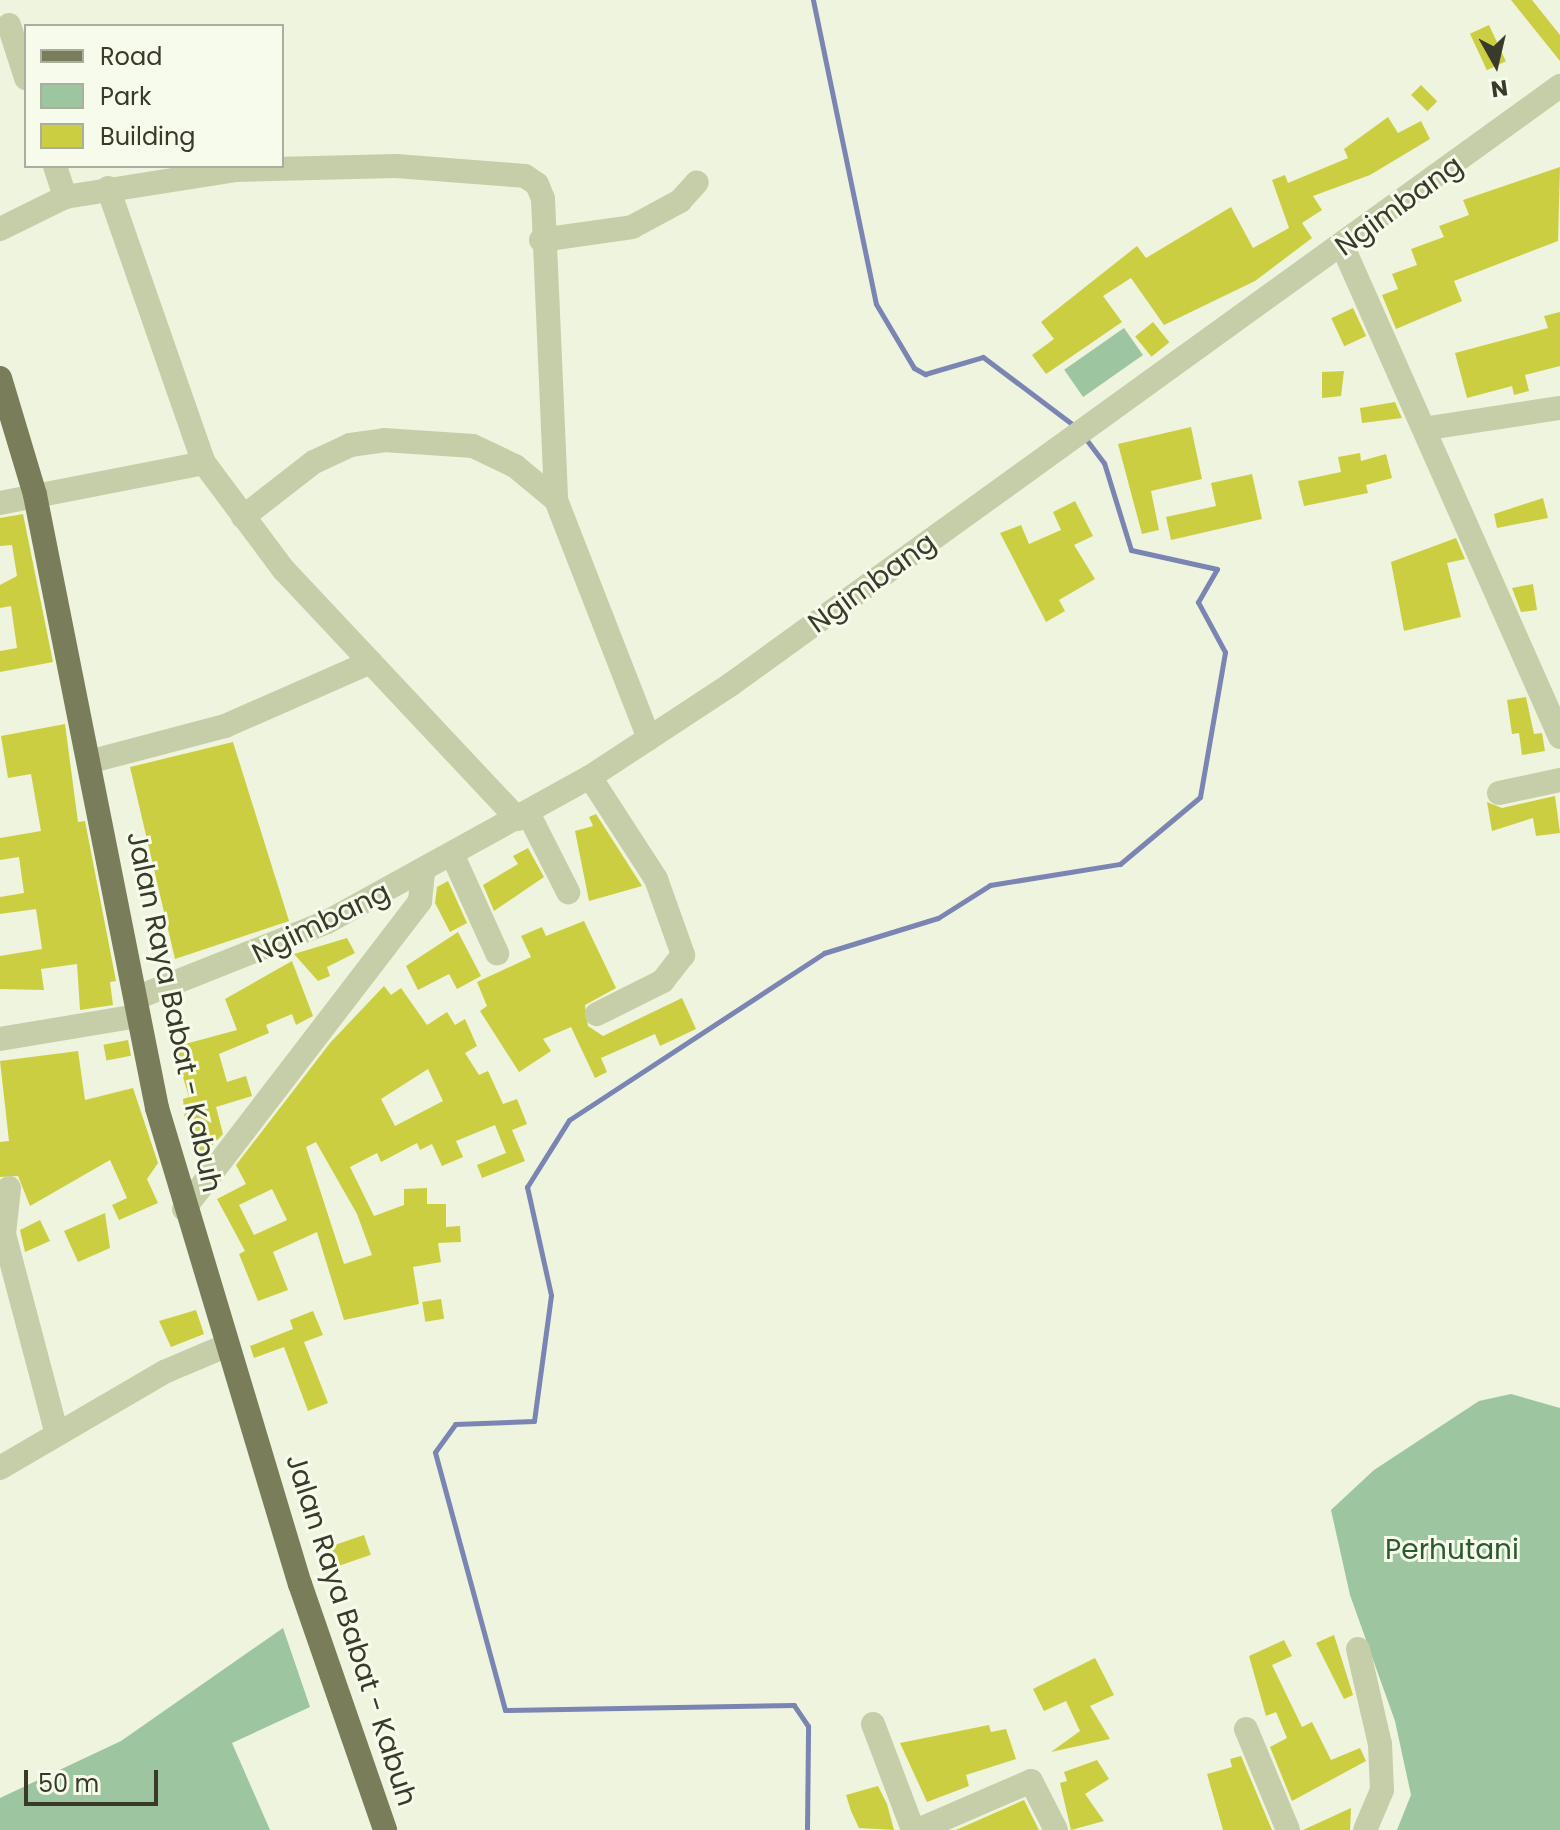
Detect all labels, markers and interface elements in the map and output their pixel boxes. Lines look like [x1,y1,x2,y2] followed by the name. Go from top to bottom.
[24,24,284,168] legend
[1456,24,1536,104] north arrow
[100,40,162,73] text: Road
[1489,72,1510,105] text: N
[100,80,151,113] text: Park
[100,120,196,153] text: Building
[1329,149,1469,263] street label: Ngimbang
[802,526,942,640] street label: Ngimbang
[119,828,229,1196] street label: Jalan Raya Babat - Kabuh
[247,875,395,971] street label: Ngimbang
[278,1450,424,1810] street label: Jalan Raya Babat - Kabuh
[1385,1533,1519,1567] park label: Perhutani
[28,1754,162,1804] scale bar
[38,1767,99,1800] text: 50 m

